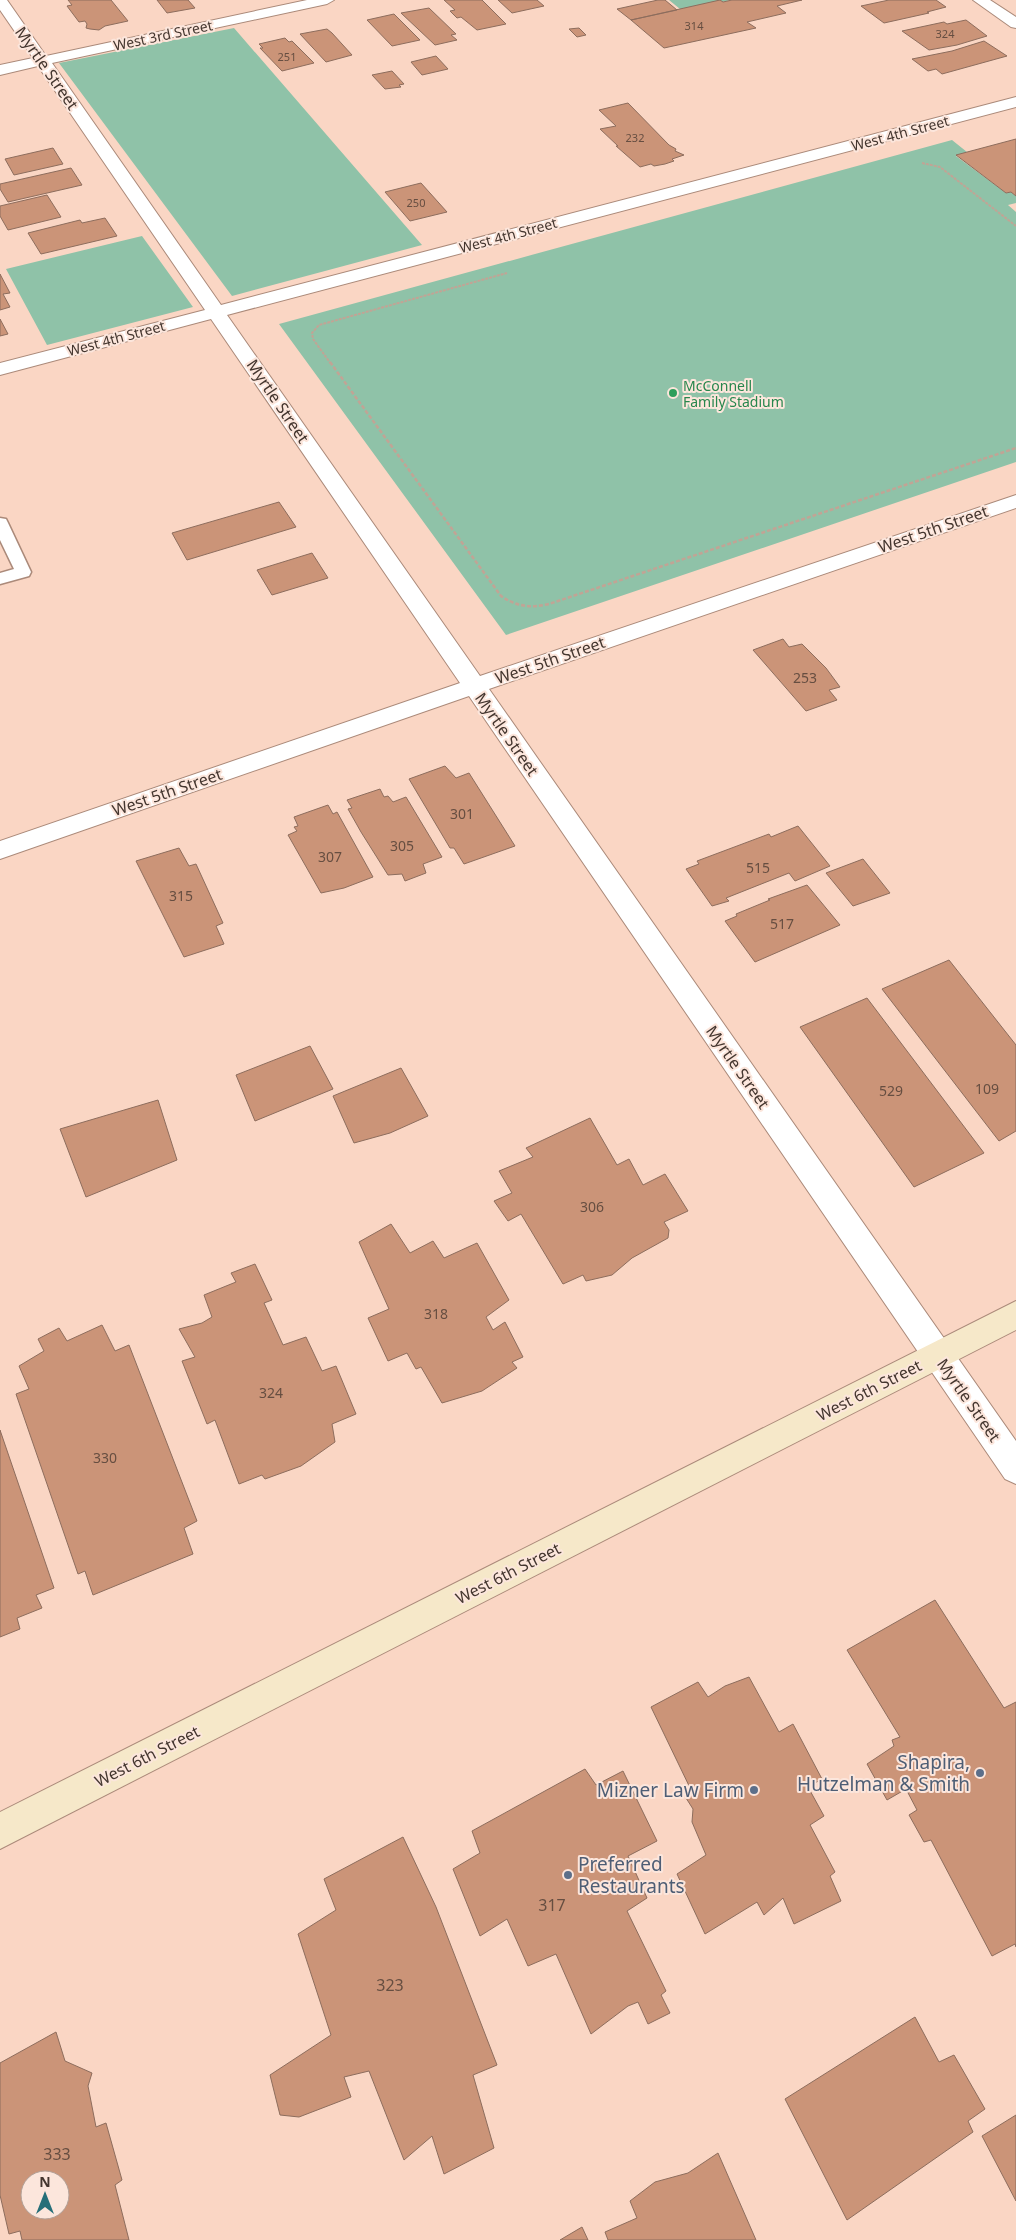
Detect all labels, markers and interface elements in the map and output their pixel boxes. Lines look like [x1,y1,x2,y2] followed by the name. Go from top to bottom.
[112,15,214,55] street label: West 3rd Street
[685,18,704,33] house number: 314
[10,22,84,114] street label: Myrtle Street
[936,26,955,41] house number: 324
[278,49,296,64] house number: 251
[849,111,951,155] street label: West 4th Street
[626,130,644,145] house number: 232
[407,195,425,210] house number: 250
[457,213,559,257] street label: West 4th Street
[65,316,167,360] street label: West 4th Street
[242,355,314,448] street label: Myrtle Street
[683,376,784,411] place label: McConnell Family Stadium
[667,387,679,399] marker: McConnell Family Stadium
[875,500,991,558] street label: West 5th Street
[492,631,608,689] street label: West 5th Street
[793,668,817,687] house number: 253
[470,688,544,780] street label: Myrtle Street
[109,763,225,821] street label: West 5th Street
[450,804,474,823] house number: 301
[390,836,414,855] house number: 305
[318,847,342,866] house number: 307
[746,858,770,877] house number: 515
[169,886,193,905] house number: 315
[770,914,794,933] house number: 517
[701,1021,775,1113] street label: Myrtle Street
[975,1079,999,1098] house number: 109
[879,1081,903,1100] house number: 529
[580,1197,604,1216] house number: 306
[424,1304,448,1323] house number: 318
[813,1354,925,1426] street label: West 6th Street
[932,1354,1006,1446] street label: Myrtle Street
[259,1383,283,1402] house number: 324
[93,1448,117,1467] house number: 330
[452,1537,564,1609] street label: West 6th Street
[91,1720,203,1792] street label: West 6th Street
[797,1749,970,1797] place label: Shapira, Hutzelman & Smith
[974,1767,986,1779] marker: Shapira, Hutzelman & Smith
[597,1777,744,1803] place label: Mizner Law Firm
[748,1784,760,1796] marker: Mizner Law Firm
[578,1851,685,1899] place label: Preferred Restaurants
[562,1869,574,1881] marker: Preferred Restaurants
[538,1894,566,1916] house number: 317
[376,1974,404,1996] house number: 323
[43,2143,71,2165] house number: 333
[20,2170,70,2220] north arrow
[39,2172,51,2191] text: N

